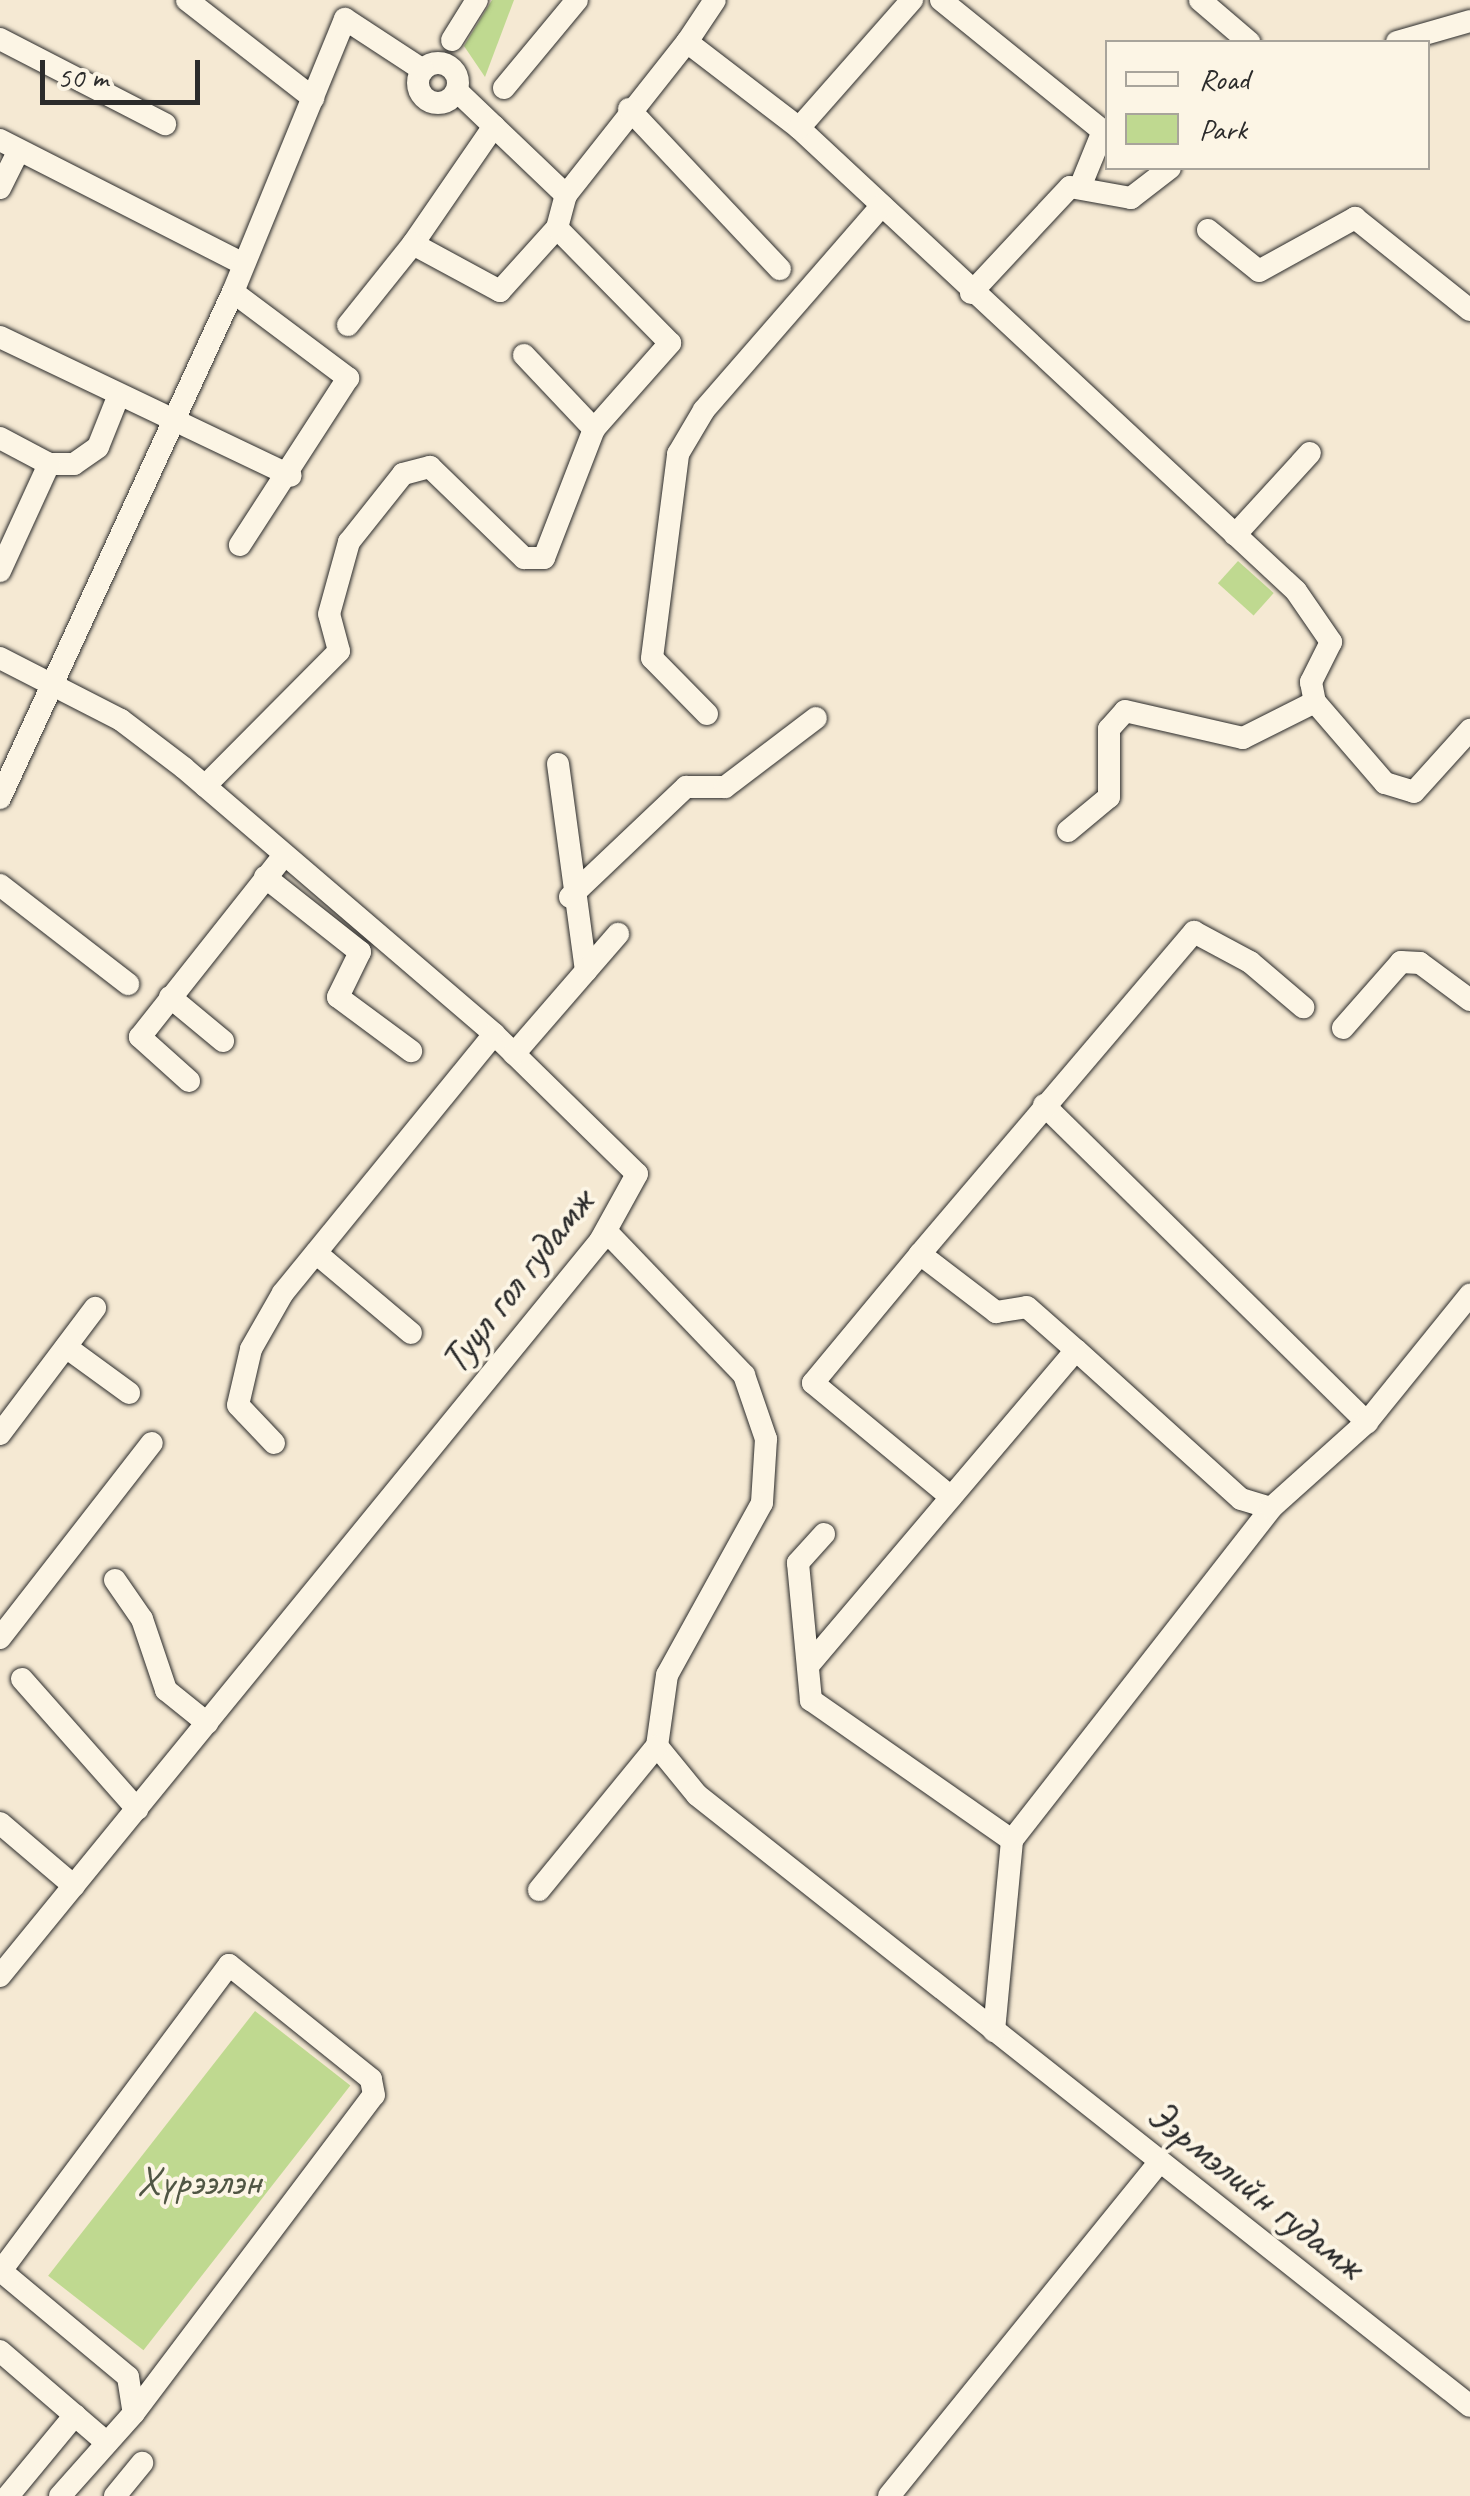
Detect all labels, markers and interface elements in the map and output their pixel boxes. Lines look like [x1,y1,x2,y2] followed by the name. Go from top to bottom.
[45,40,205,102] scale bar
[1105,40,1430,170] legend
[57,58,108,96] text: 50 m
[1199,60,1249,98] text: Road
[1199,110,1247,148] text: Park
[430,1179,604,1383] street label: Туул гол гудамж
[1136,2089,1374,2291] street label: Ээрмэлийн гудамж
[137,2156,261,2206] park label: Хүрээлэн

